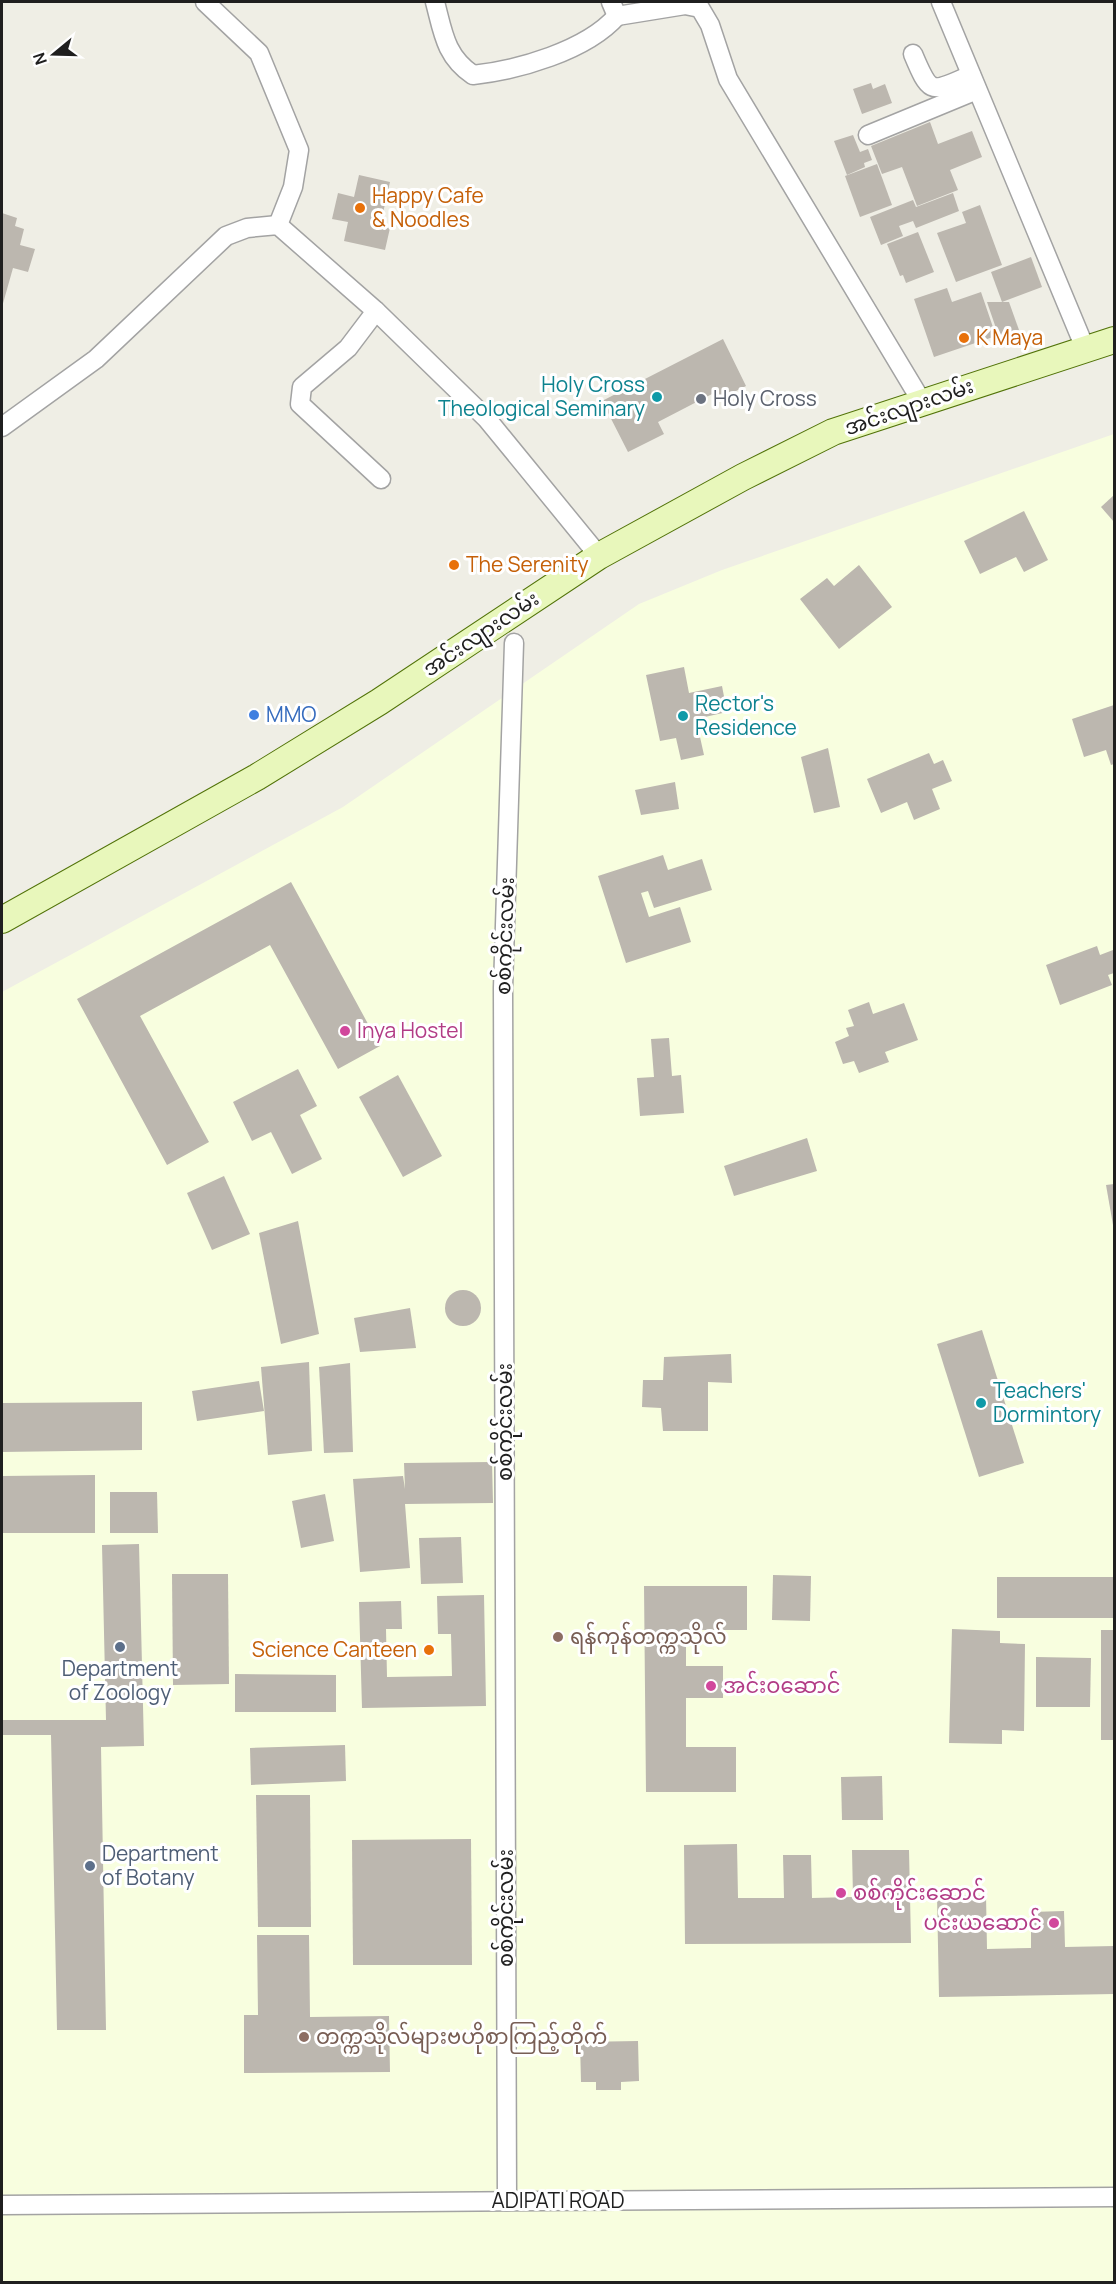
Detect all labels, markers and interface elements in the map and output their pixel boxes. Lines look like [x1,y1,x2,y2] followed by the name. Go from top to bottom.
[24,24,84,84] north arrow
[28,50,52,68] text: N
[372,181,484,233] place label: Happy Cafe & Noodles
[353,201,367,215] marker: Happy Cafe & Noodles
[976,323,1043,351] place label: K Maya
[957,331,971,345] marker: K Maya
[438,370,645,422] place label: Holy Cross Theological Seminary
[840,370,978,446] street label: အင်းလျားလမ်း
[713,384,817,412] place label: Holy Cross
[650,390,664,404] marker: Holy Cross Theological Seminary
[694,392,708,406] marker: Holy Cross
[466,550,589,578] place label: The Serenity
[447,558,461,572] marker: The Serenity
[416,583,547,686] street label: အင်းလျားလမ်း
[695,689,797,741] place label: Rector's Residence
[266,700,317,728] place label: MMO
[247,708,261,722] marker: MMO
[676,709,690,723] marker: Rector's Residence
[487,877,524,996] street label: စစ်ကိုင်းလမ်း
[357,1016,463,1044] place label: Inya Hostel
[338,1024,352,1038] marker: Inya Hostel
[489,1363,522,1481] street label: စစ်ကိုင်းလမ်း
[993,1376,1101,1428] place label: Teachers' Dormintory
[974,1396,988,1410] marker: Teachers' Dormintory
[570,1621,727,1654] place label: ရန်ကုန်တက္ကသိုလ်
[551,1630,565,1644] marker: ရန်ကုန်တက္ကသိုလ်
[252,1635,417,1663] place label: Science Canteen
[113,1640,127,1654] marker: Department of Zoology
[422,1643,436,1657] marker: Science Canteen
[62,1654,178,1706] place label: Department of Zoology
[723,1670,840,1699] place label: အင်းဝ‌ဆောင်
[704,1679,718,1693] marker: အင်းဝ‌ဆောင်
[102,1839,219,1891] place label: Department of Botany
[490,1849,523,1967] street label: စစ်ကိုင်းလမ်း
[83,1859,97,1873] marker: Department of Botany
[853,1877,986,1910] place label: စစ်ကိုင်းဆောင်
[834,1886,848,1900] marker: စစ်ကိုင်းဆောင်
[923,1907,1042,1936] place label: ပင်းယဆောင်
[1047,1916,1061,1930] marker: ပင်းယဆောင်
[316,2021,607,2055] place label: တက္ကသိုလ်များဗဟိုစာကြည့်တိုက်
[297,2030,311,2044] marker: တက္ကသိုလ်များဗဟိုစာကြည့်တိုက်
[491,2186,625,2214] street label: ADIPATI ROAD

